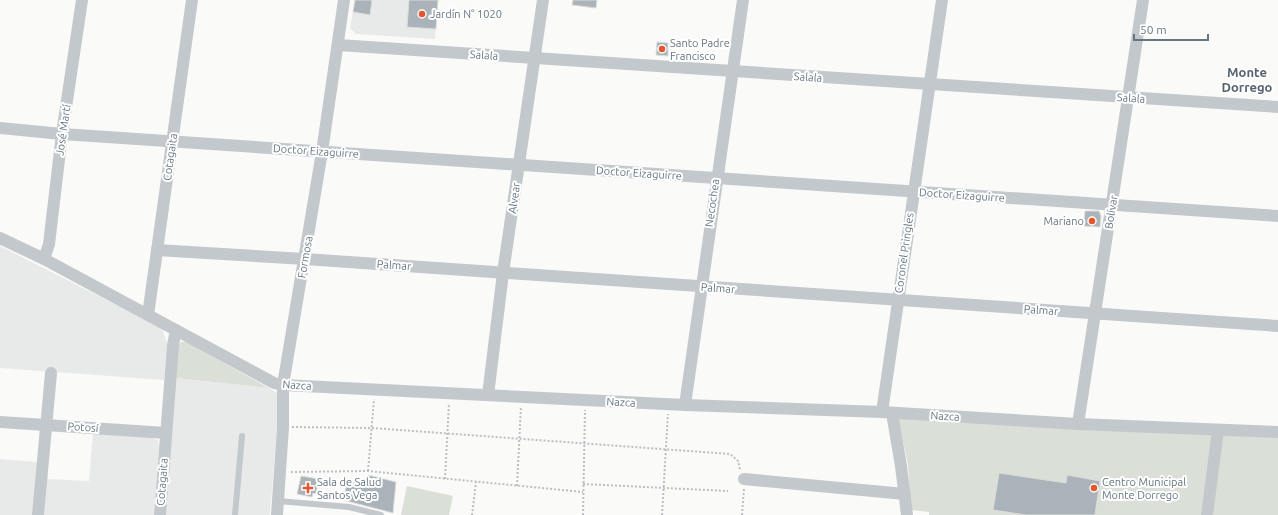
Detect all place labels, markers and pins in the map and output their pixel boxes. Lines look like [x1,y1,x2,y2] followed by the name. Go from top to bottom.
[430,8,502,20] place label: Jardín N° 1020
[417,9,427,19] marker: Jardín N° 1020
[670,37,730,62] place label: Santo Padre Francisco
[657,44,667,54] marker: Santo Padre Francisco
[1044,215,1084,227] place label: Mariano
[1087,216,1097,226] marker: Mariano
[317,476,382,501] place label: Sala de Salud Santos Vega
[1102,476,1186,501] place label: Centro Municipal Monte Dorrego
[302,482,314,494] marker: Sala de Salud Santos Vega
[1089,483,1099,493] marker: Centro Municipal Monte Dorrego

